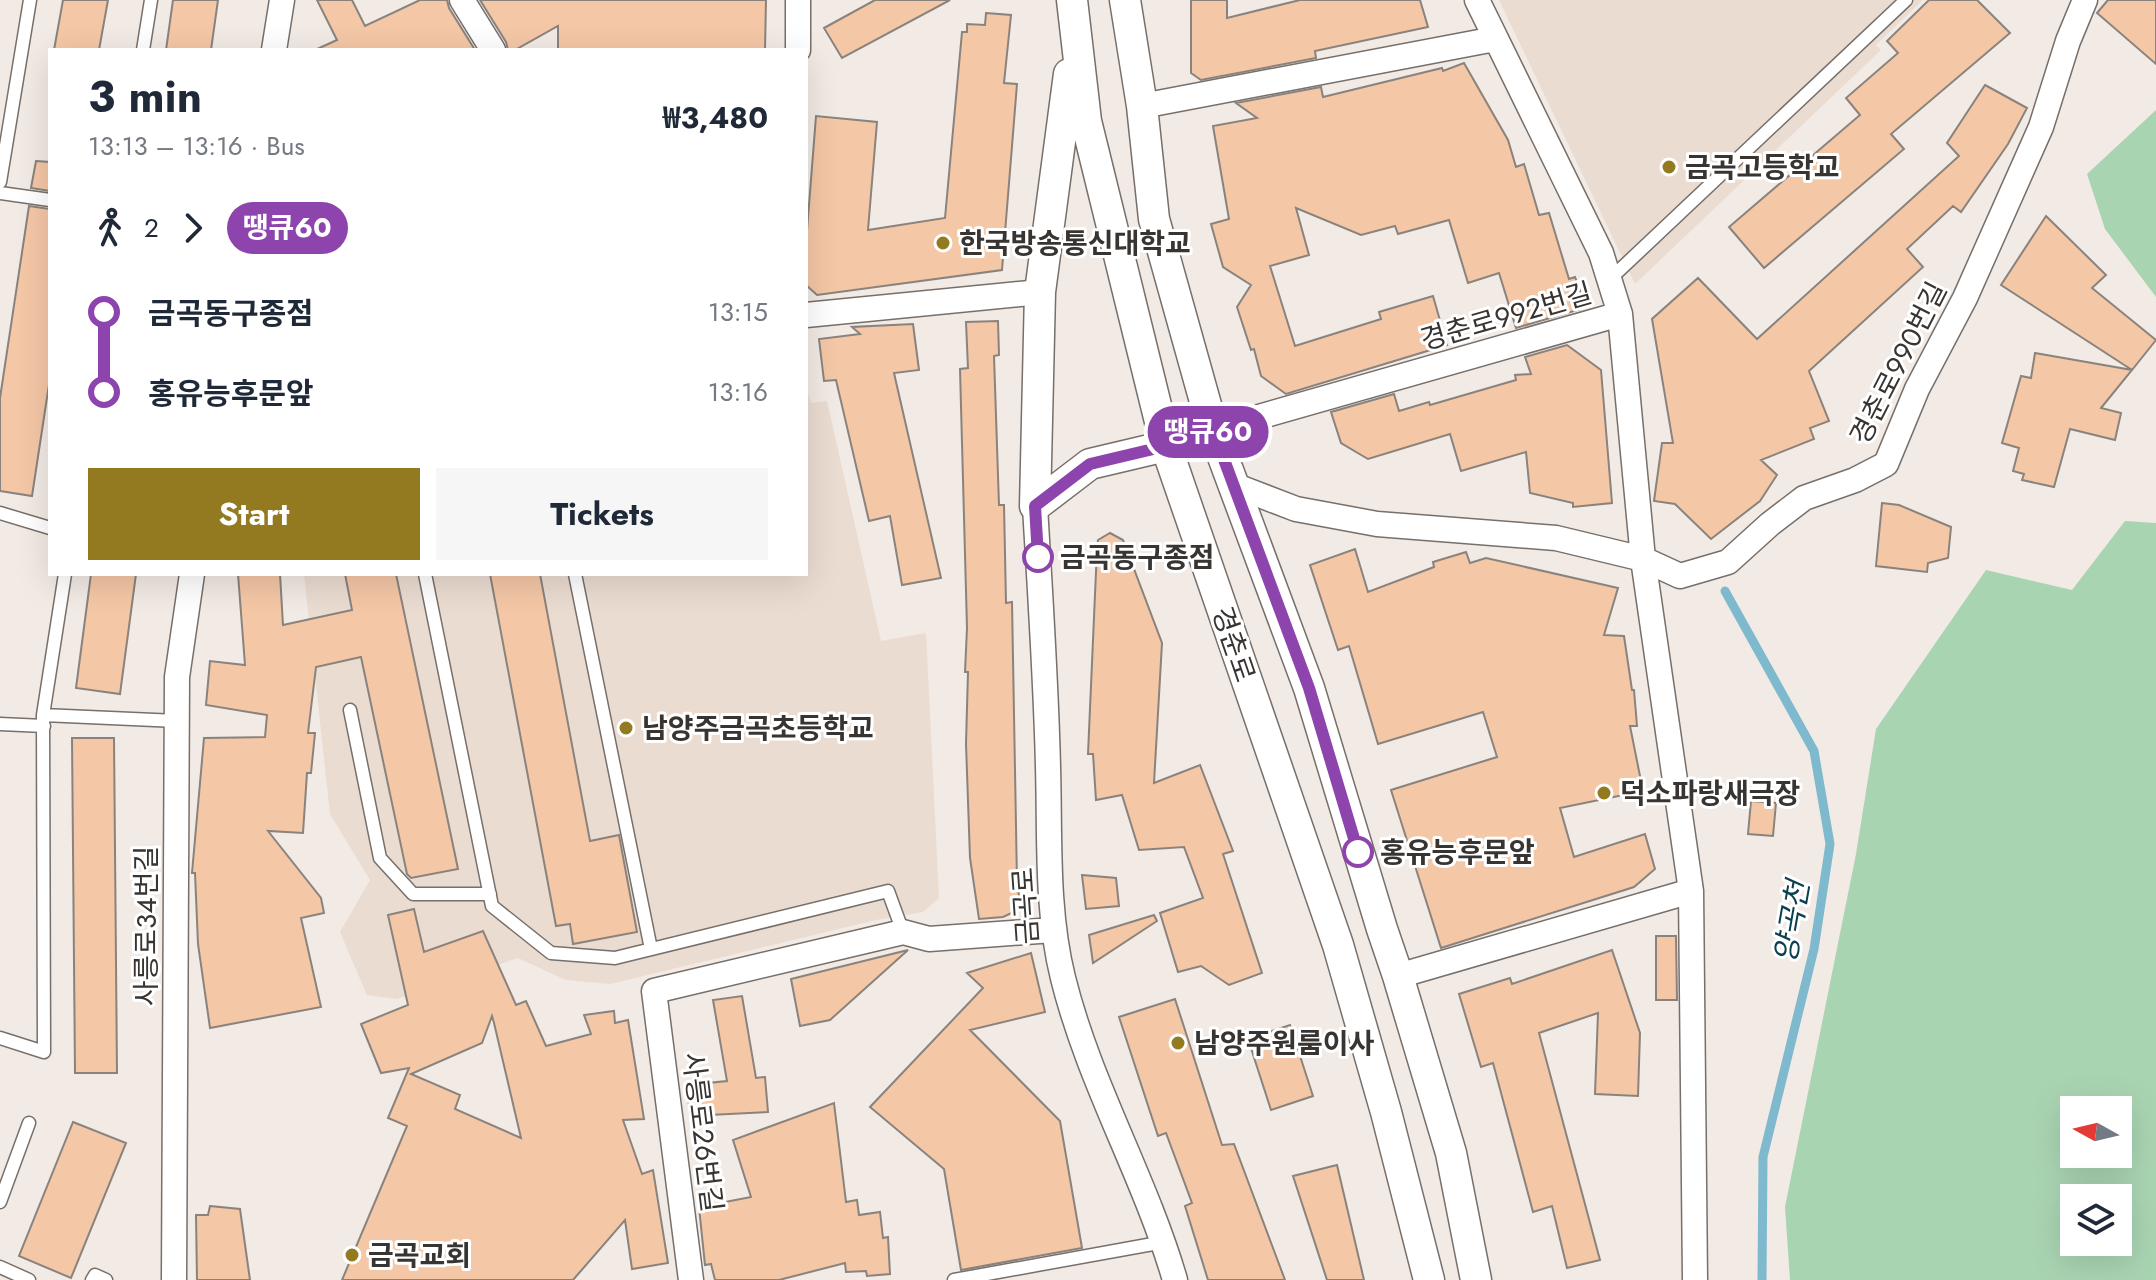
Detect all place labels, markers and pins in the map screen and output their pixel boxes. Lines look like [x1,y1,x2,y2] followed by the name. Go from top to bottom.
[1685,147,1840,188] place label: 금곡고등학교
[1660,158,1678,176] marker: 금곡고등학교
[959,223,1191,264] place label: 한국방송통신대학교
[934,234,952,252] marker: 한국방송통신대학교
[1060,537,1215,578] place label: 금곡동구종점
[1023,542,1053,572] marker: 금곡동구종점
[642,708,874,749] place label: 남양주금곡초등학교
[617,719,635,737] marker: 남양주금곡초등학교
[1620,773,1800,814] place label: 덕소파랑새극장
[1595,784,1613,802] marker: 덕소파랑새극장
[1380,832,1535,873] place label: 홍유능후문앞
[1343,837,1373,867] marker: 홍유능후문앞
[1194,1023,1375,1064] place label: 남양주원룸이사
[1169,1034,1187,1052] marker: 남양주원룸이사
[368,1235,471,1276] place label: 금곡교회
[343,1246,361,1264] marker: 금곡교회

